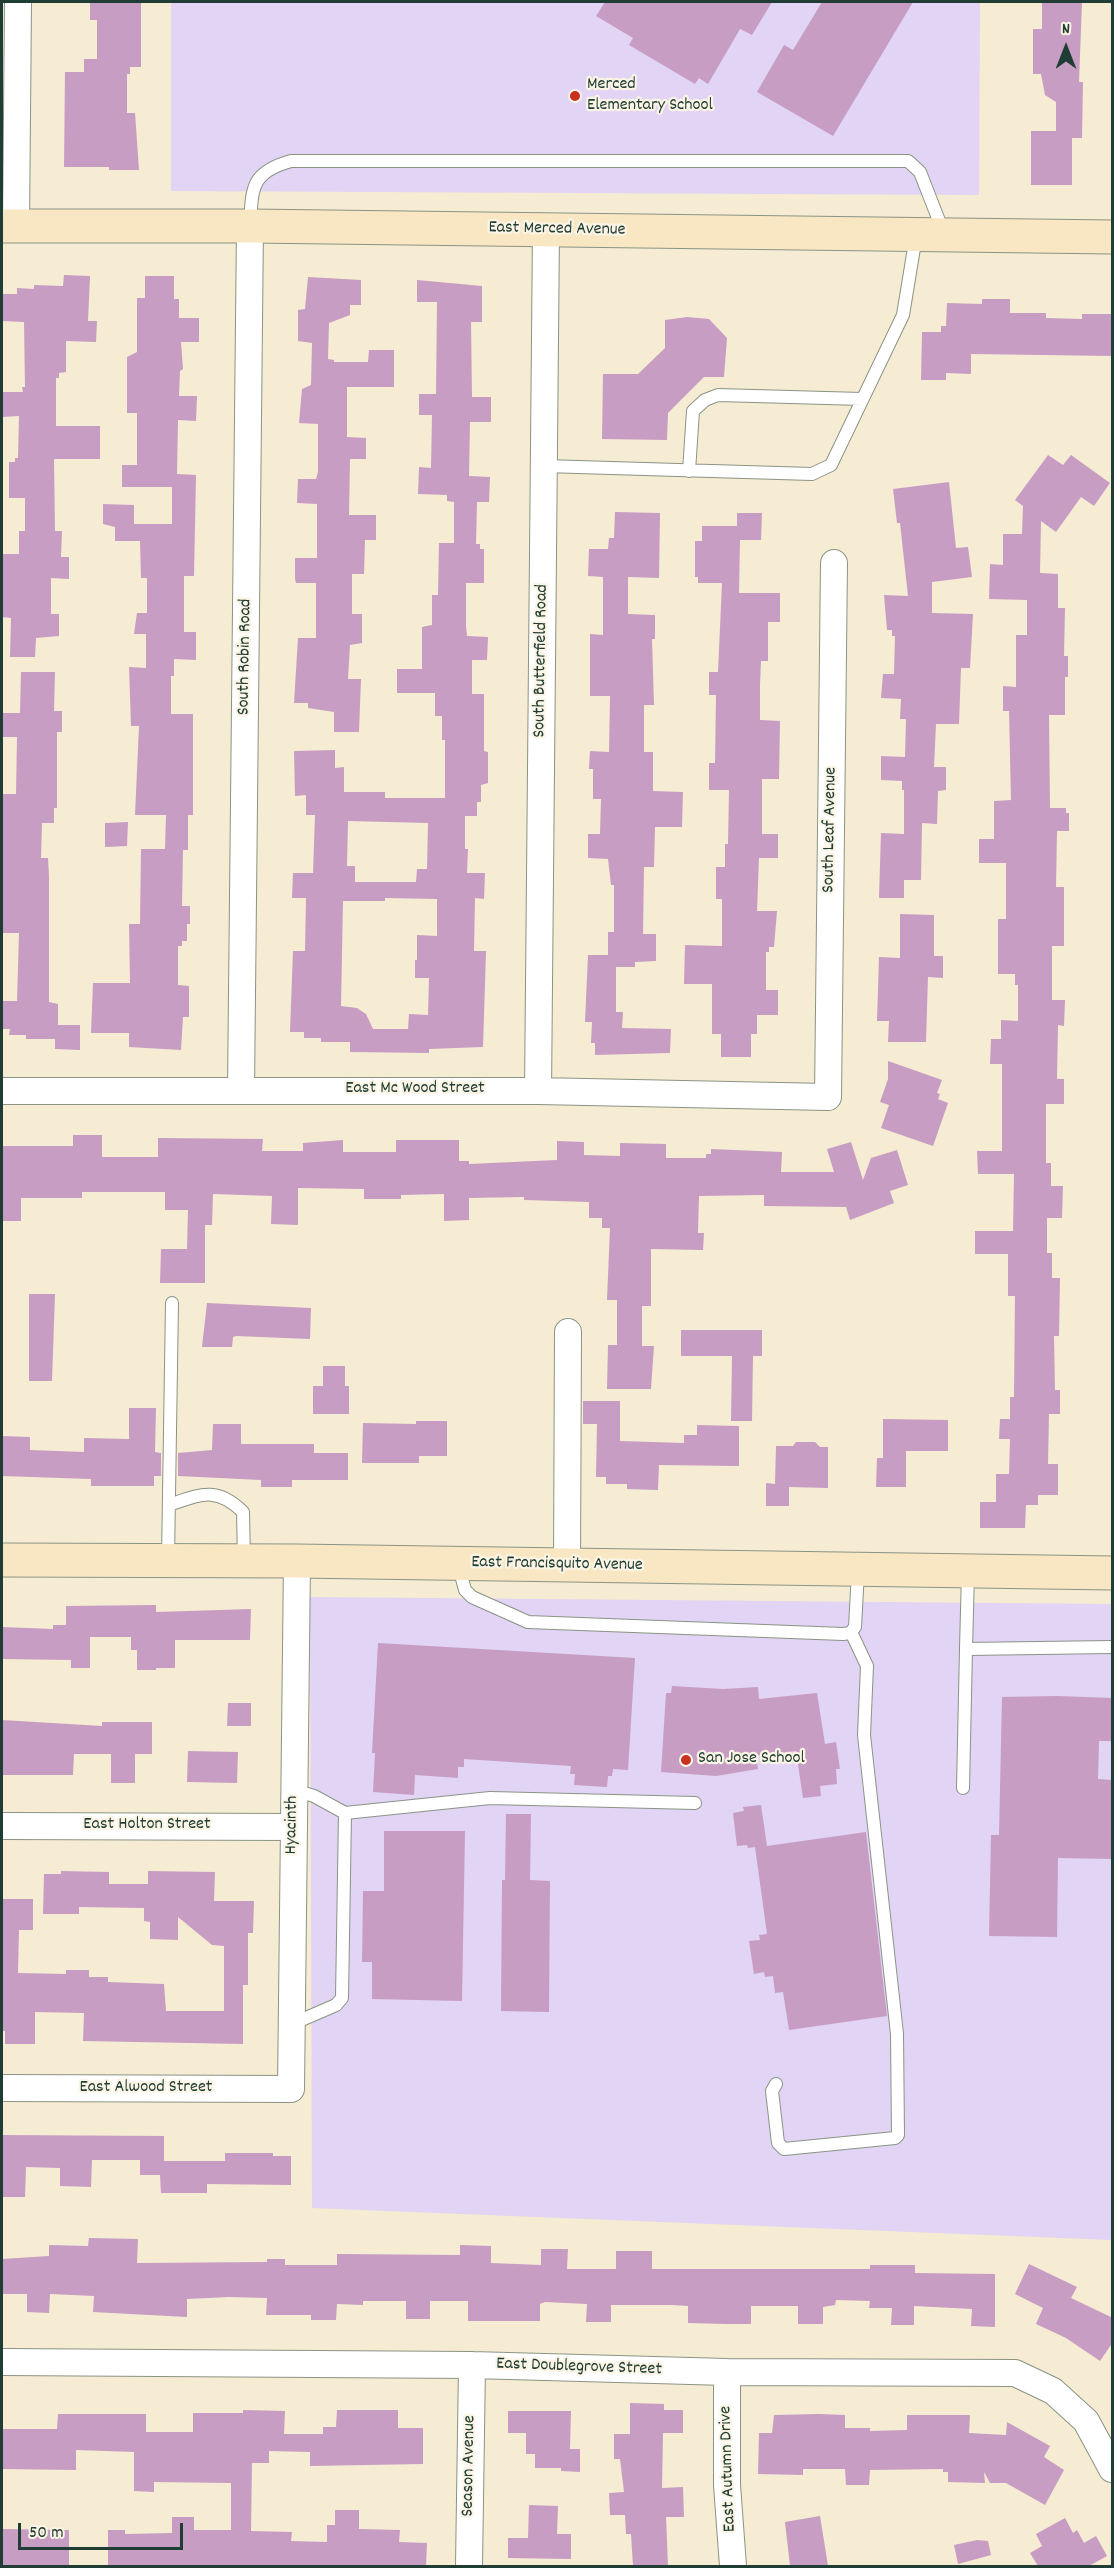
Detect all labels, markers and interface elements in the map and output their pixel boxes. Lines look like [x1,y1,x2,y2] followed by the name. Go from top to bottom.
[1036,18,1096,78] north arrow
[1062,18,1070,41] text: N
[587,75,713,118] place label: Merced Elementary School
[568,89,582,103] marker: Merced Elementary School
[488,218,626,242] street label: East Merced Avenue
[530,584,554,738] street label: South Butterfield Road
[234,598,258,716] street label: South Robin Road
[819,767,843,893] street label: South Leaf Avenue
[345,1079,485,1101] street label: East Mc Wood Street
[471,1553,643,1577] street label: East Francisquito Avenue
[698,1749,805,1771] place label: San Jose School
[679,1753,693,1767] marker: San Jose School
[282,1795,304,1855] street label: Hyacinth
[83,1815,211,1837] street label: East Holton Street
[80,2078,212,2100] street label: East Alwood Street
[496,2354,662,2382] street label: East Doublegrove Street
[716,2405,742,2533] street label: East Autumn Drive
[458,2415,482,2517] street label: Season Avenue
[21,2511,186,2549] scale bar
[29,2521,64,2546] text: 50 m

